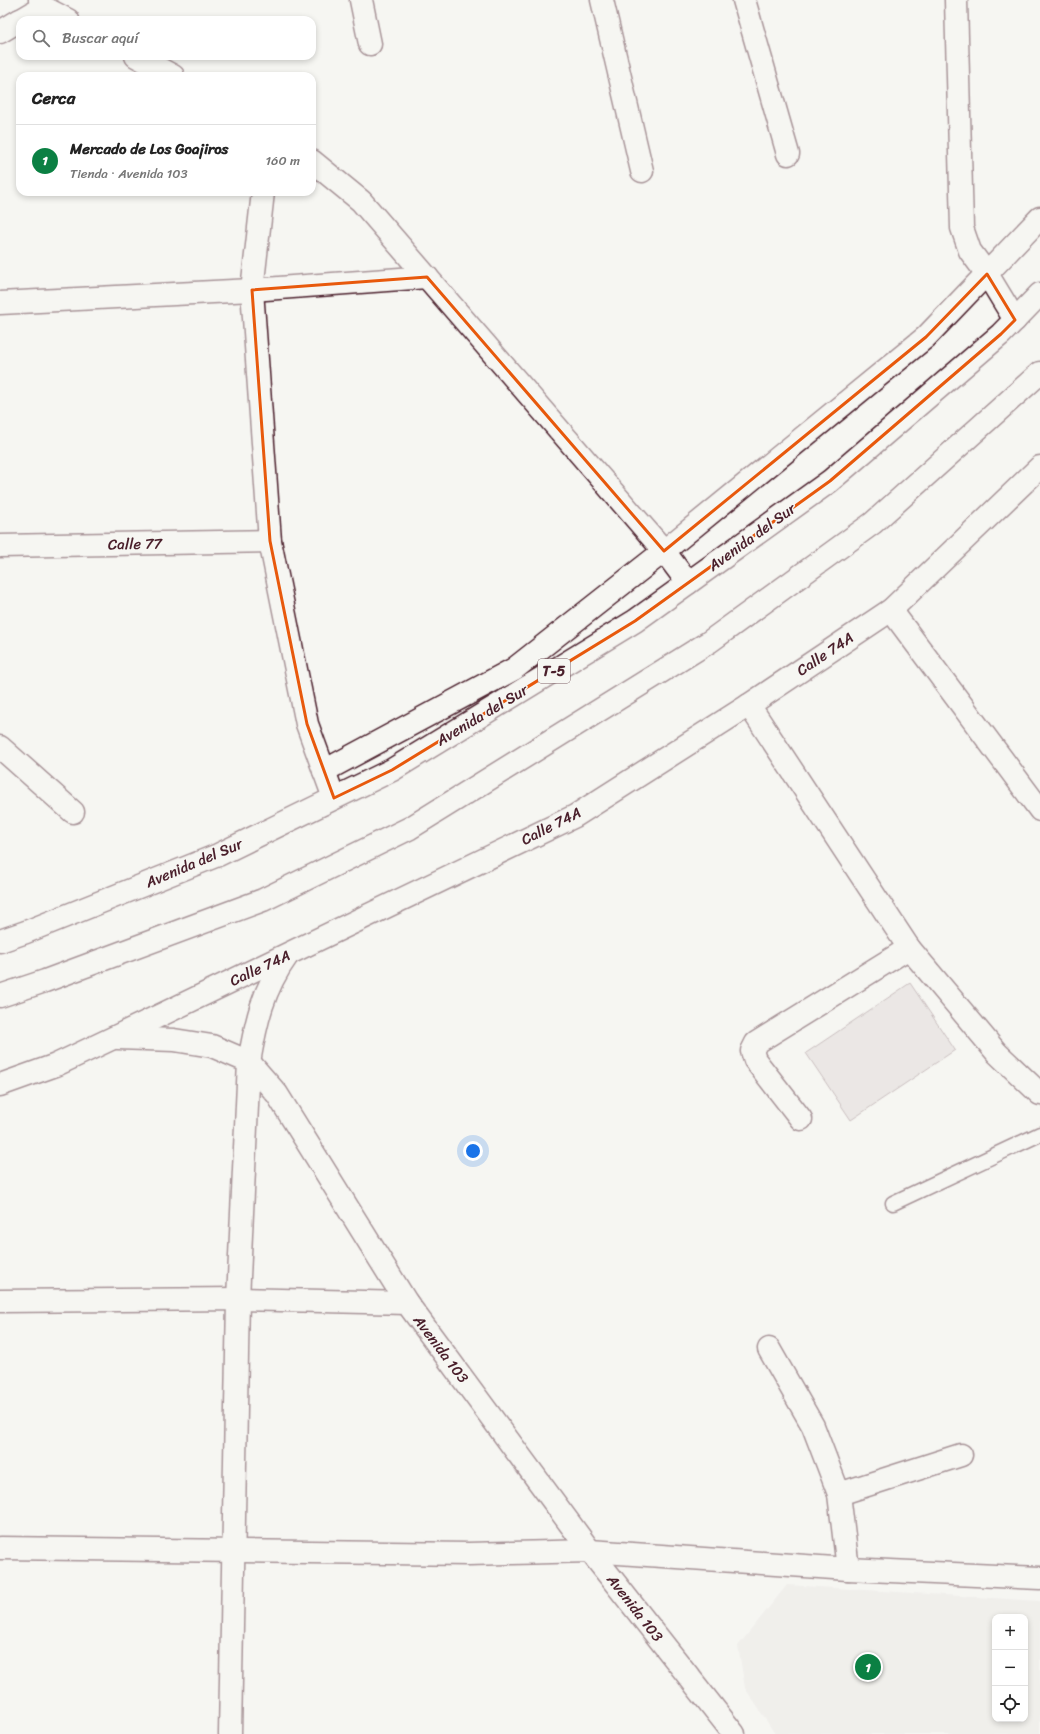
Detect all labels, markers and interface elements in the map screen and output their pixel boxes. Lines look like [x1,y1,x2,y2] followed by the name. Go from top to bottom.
[16,16,316,60] search box
[62,25,139,51] text: Buscar aquí
[30,27,52,49] icon: search
[32,83,75,113] text: Cerca
[70,136,229,162] text: Mercado de Los Goajiros
[42,149,48,172] text: 1
[265,149,300,172] text: 160 m
[70,162,188,185] text: Tienda · Avenida 103
[702,496,802,579] street label: Avenida del Sur
[108,531,164,557] street label: Calle 77
[791,625,859,683] street label: Calle 74A
[538,659,570,683] road number: T-5
[430,677,534,753] street label: Avenida del Sur
[516,800,586,852] street label: Calle 74A
[140,830,247,896] street label: Avenida del Sur
[225,943,295,993] street label: Calle 74A
[463,1141,483,1161] your location
[406,1308,476,1389] street label: Avenida 103
[599,1568,670,1648] street label: Avenida 103
[992,1614,1028,1722] map controls
[992,1614,1028,1650] button: +
[992,1650,1028,1686] button: −
[855,1652,881,1682] pin: 1
[992,1686,1028,1722] button: locate

